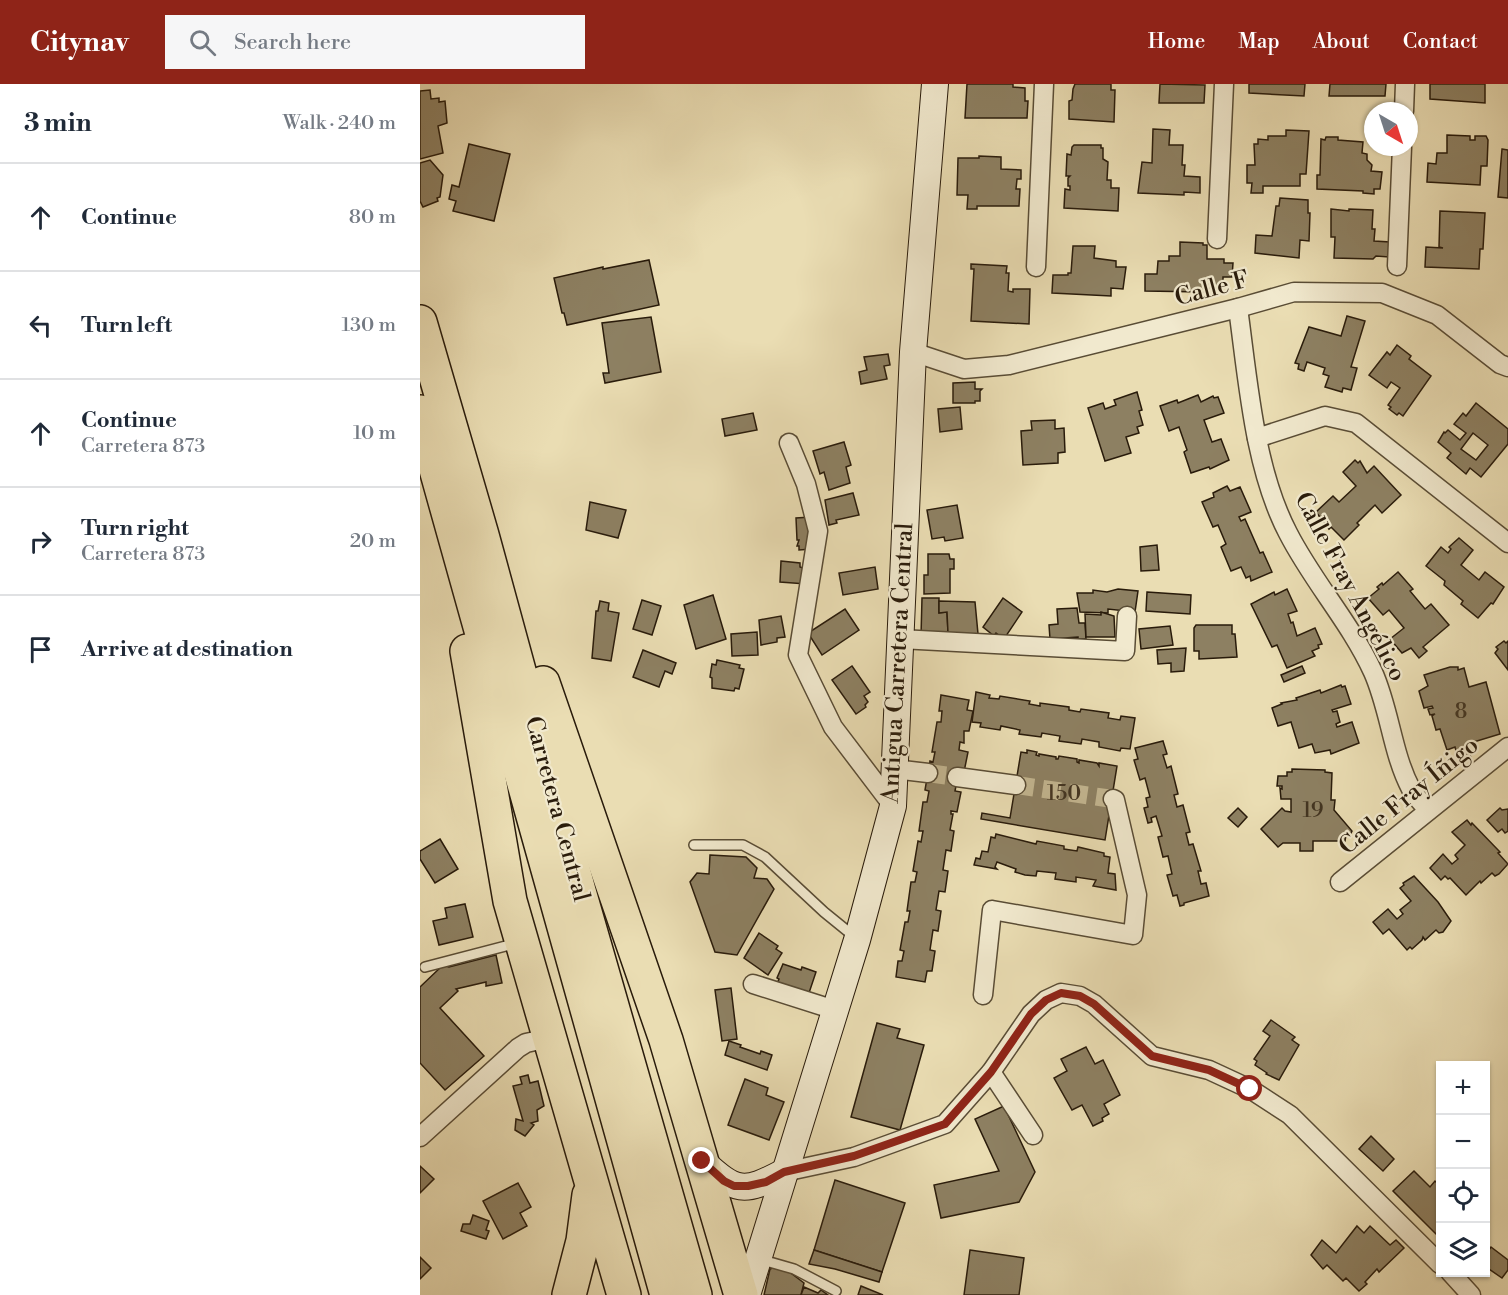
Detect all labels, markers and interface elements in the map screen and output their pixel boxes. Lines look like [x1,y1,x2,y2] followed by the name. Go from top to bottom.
[165,15,585,69] search box
[30,25,129,60] text: Citynav
[186,26,219,59] icon: search
[234,29,351,56] text: Search here
[1148,29,1205,55] text: Home
[1238,29,1280,55] text: Map
[1313,29,1370,55] text: About
[1403,29,1478,55] text: Contact
[1364,102,1418,156] north arrow
[24,107,92,139] text: 3 min
[283,111,396,136] text: Walk · 240 m
[24,201,57,234] icon: ahead
[81,204,177,231] text: Continue
[349,205,396,230] text: 80 m
[1172,265,1252,313] street label: Calle F
[24,309,57,342] icon: left
[81,312,172,339] text: Turn left
[341,313,396,338] text: 130 m
[81,407,177,434] text: Continue
[24,417,57,450] icon: ahead
[353,421,396,446] text: 10 m
[81,434,205,459] text: Carretera 873
[1287,487,1413,687] street label: Calle Fray Angélico
[81,515,189,542] text: Turn right
[876,522,920,805] street label: Antigua Carretera Central
[24,525,57,558] icon: right
[350,529,396,554] text: 20 m
[81,542,205,567] text: Carretera 873
[24,633,57,666] icon: arrive
[81,636,293,663] text: Arrive at destination
[1455,699,1467,725] house number: 8
[518,713,596,905] street label: Carretera Central
[1332,730,1485,862] street label: Calle Fray Íñigo
[1047,781,1081,807] house number: 150
[1302,798,1324,824] house number: 19
[1436,1061,1490,1277] map controls
[1436,1061,1490,1115] button: +
[1236,1075,1262,1101] route start
[1436,1115,1490,1169] button: −
[688,1147,714,1173] route end
[1436,1169,1490,1223] button: locate
[1436,1223,1490,1277] button: layers

